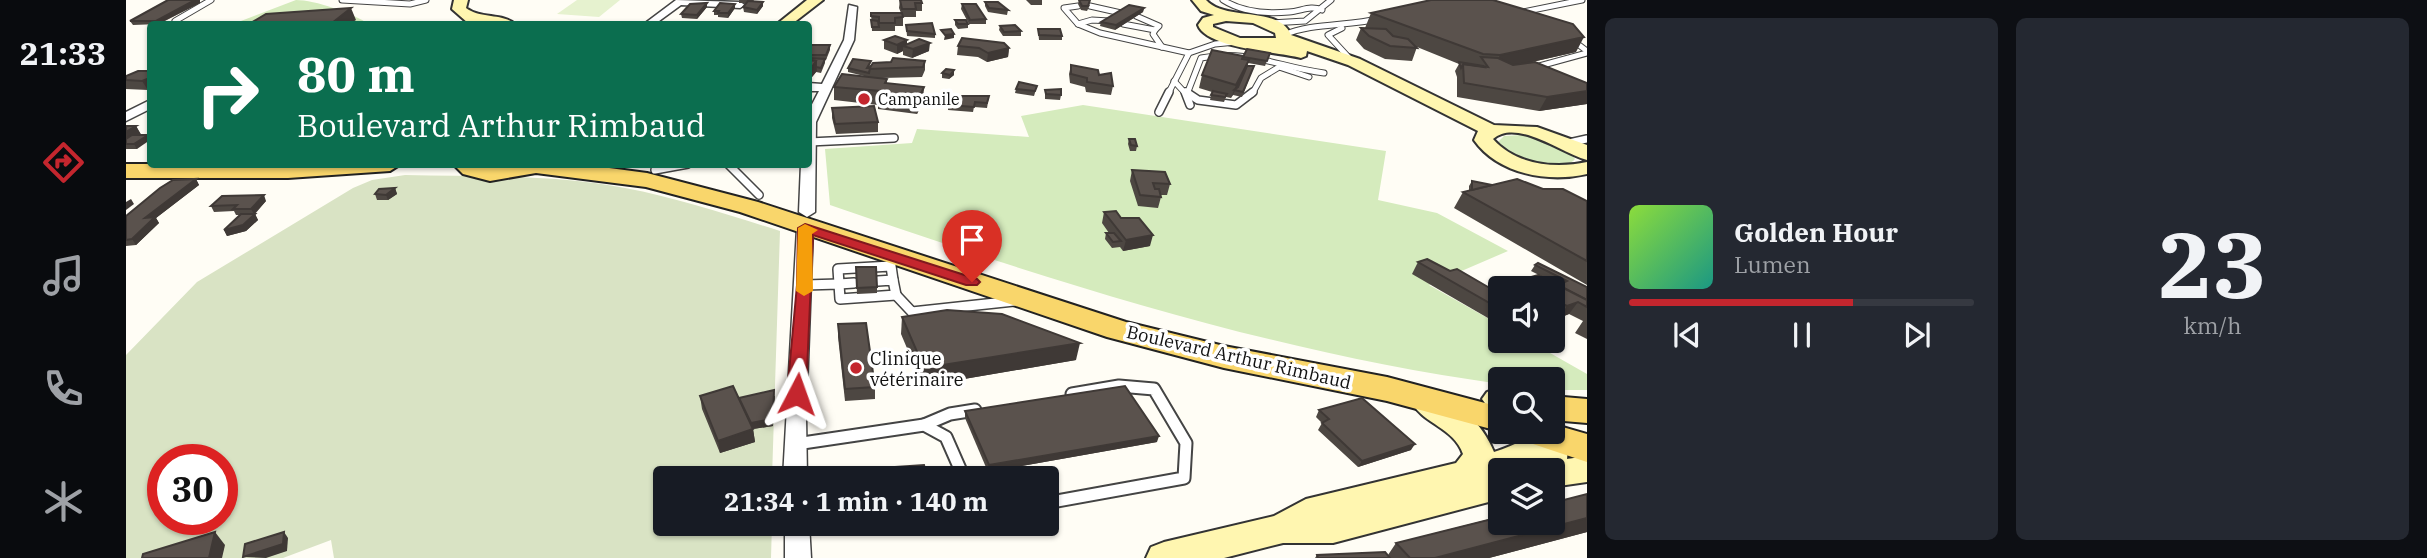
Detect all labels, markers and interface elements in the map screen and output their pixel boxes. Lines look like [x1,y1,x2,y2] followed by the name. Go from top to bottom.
[20,32,106,74] text: 21:33
[297,42,415,105] text: 80 m
[182,49,273,140] icon: right
[878,89,960,109] place label: Campanile
[856,91,872,107] marker: Campanile
[297,104,705,146] text: Boulevard Arthur Rimbaud
[39,138,88,187] icon: directions
[2158,205,2267,323] text: 23
[942,210,1002,282] pin
[1734,215,1898,249] text: Golden Hour
[953,221,991,259] icon: arrive
[1734,249,1811,279] text: Lumen
[39,251,88,300] icon: music
[1488,276,1565,535] map controls
[1488,276,1565,353] button: sound
[2183,310,2242,340] text: km/h
[1668,316,1706,354] icon: previous
[1783,316,1821,354] icon: pause
[1898,316,1936,354] icon: next
[1124,320,1354,394] street label: Boulevard Arthur Rimbaud
[870,347,963,391] place label: Clinique vétérinaire
[760,357,834,431] position arrow
[848,360,864,376] marker: Clinique vétérinaire
[39,364,88,413] icon: phone
[1488,367,1565,444] button: search
[147,444,238,535] speed limit sign: 30
[1488,458,1565,535] button: layers
[39,477,88,526] icon: climate
[724,484,988,518] text: 21:34 · 1 min · 140 m

